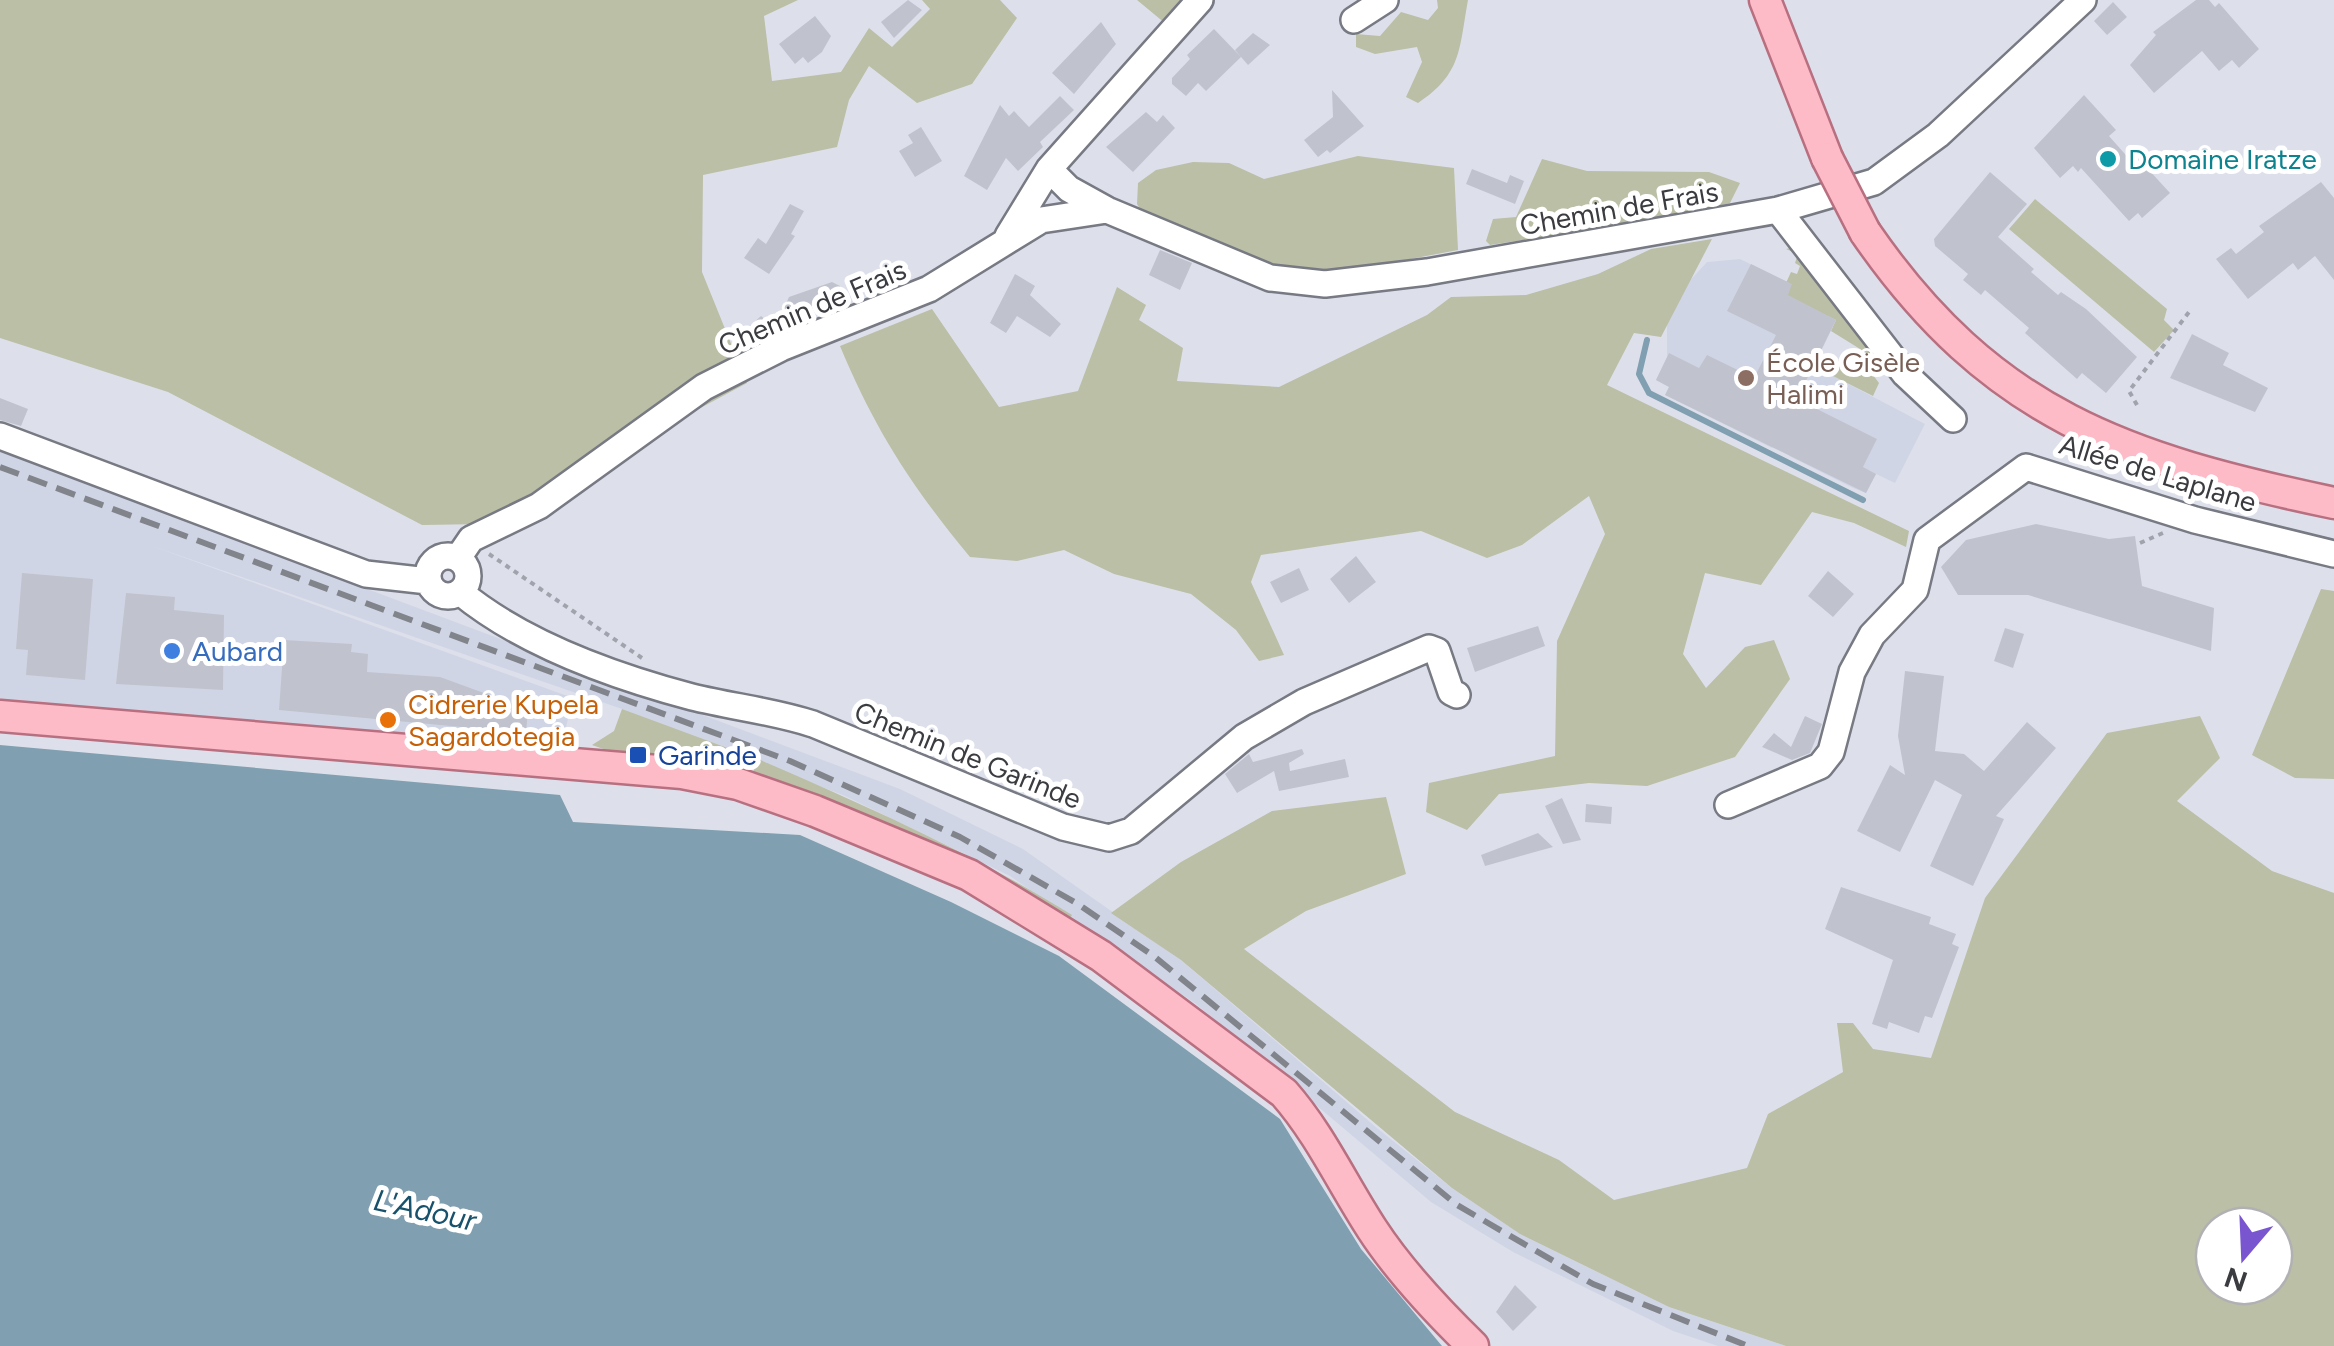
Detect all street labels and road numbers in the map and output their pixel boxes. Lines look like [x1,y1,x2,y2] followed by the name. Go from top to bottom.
[1517,174,1721,242] street label: Chemin de Frais
[713,252,911,362] street label: Chemin de Frais
[2055,427,2261,519] street label: Allée de Laplane
[850,694,1086,816] street label: Chemin de Garinde

